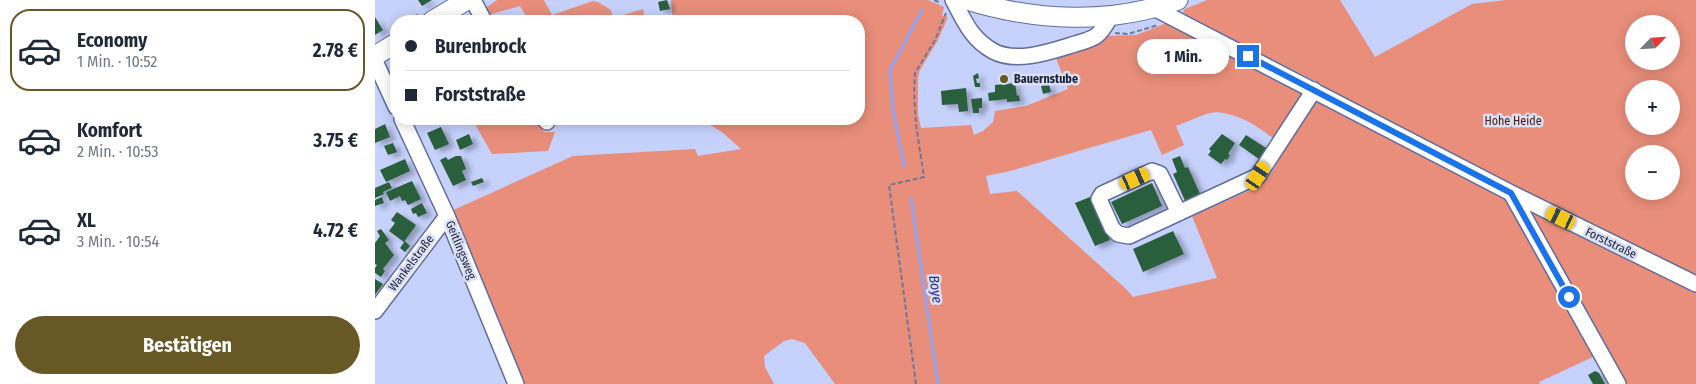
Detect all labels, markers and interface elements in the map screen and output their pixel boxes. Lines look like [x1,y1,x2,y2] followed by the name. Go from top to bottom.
[1625,15,1680,70] north arrow
[1625,15,1680,200] map controls
[17,28,62,73] icon: car
[77,29,147,52] text: Economy
[435,35,526,58] text: Burenbrock
[1138,38,1231,74] callout: 1 Min.
[313,39,358,62] text: 2.78 €
[1237,45,1259,67] route end
[1164,47,1202,66] text: 1 Min.
[77,52,157,71] text: 1 Min. · 10:52
[1014,72,1078,86] place label: Bauernstube
[998,73,1010,85] marker: Bauernstube
[1625,80,1680,135] button: +
[435,83,526,106] text: Forststraße
[1484,114,1542,128] park label: Hohe Heide
[17,118,62,163] icon: car
[77,119,142,142] text: Komfort
[313,129,358,152] text: 3.75 €
[77,142,158,161] text: 2 Min. · 10:53
[1625,145,1680,200] button: −
[1243,159,1272,193] car
[1118,166,1151,192] car
[1544,205,1577,231] car
[17,208,62,253] icon: car
[77,209,96,232] text: XL
[313,219,358,242] text: 4.72 €
[443,219,479,282] street label: Geitlingsweg
[1583,225,1639,261] street label: Forststraße
[77,232,159,251] text: 3 Min. · 10:54
[385,232,437,294] street label: Wankelstraße
[925,274,946,304] water label: Boye
[1558,286,1580,308] route start
[15,316,360,374] button: Bestätigen

